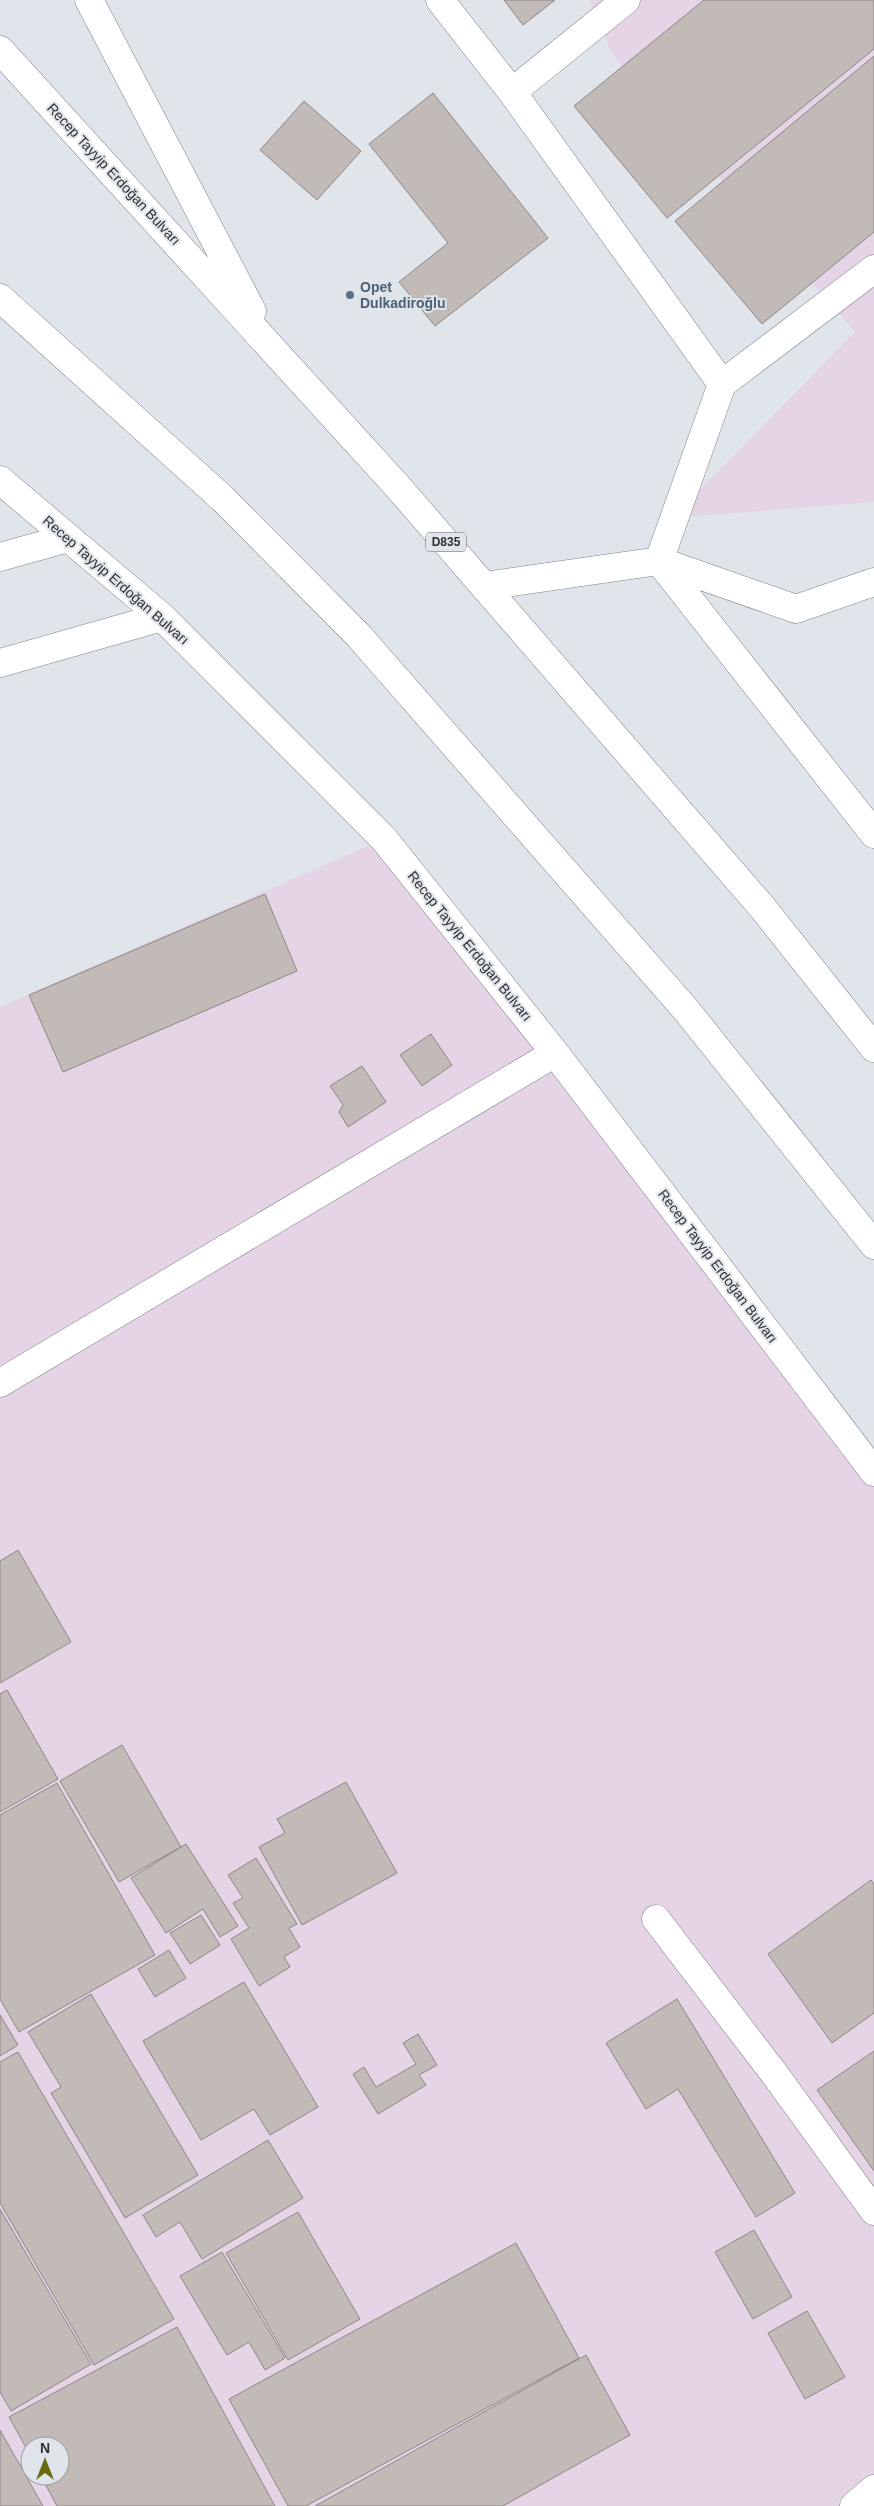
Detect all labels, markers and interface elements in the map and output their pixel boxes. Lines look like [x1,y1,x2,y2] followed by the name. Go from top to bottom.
[44,100,184,248] street label: Recep Tayyip Erdoğan Bulvarı
[360,279,446,311] place label: Opet Dulkadiroğlu
[344,289,356,301] marker: Opet Dulkadiroğlu
[40,512,192,648] street label: Recep Tayyip Erdoğan Bulvarı
[426,532,466,552] road number: D835
[405,868,535,1024] street label: Recep Tayyip Erdoğan Bulvarı
[655,1186,781,1346] street label: Recep Tayyip Erdoğan Bulvarı
[20,2436,70,2486] north arrow
[40,2440,50,2456] text: N

